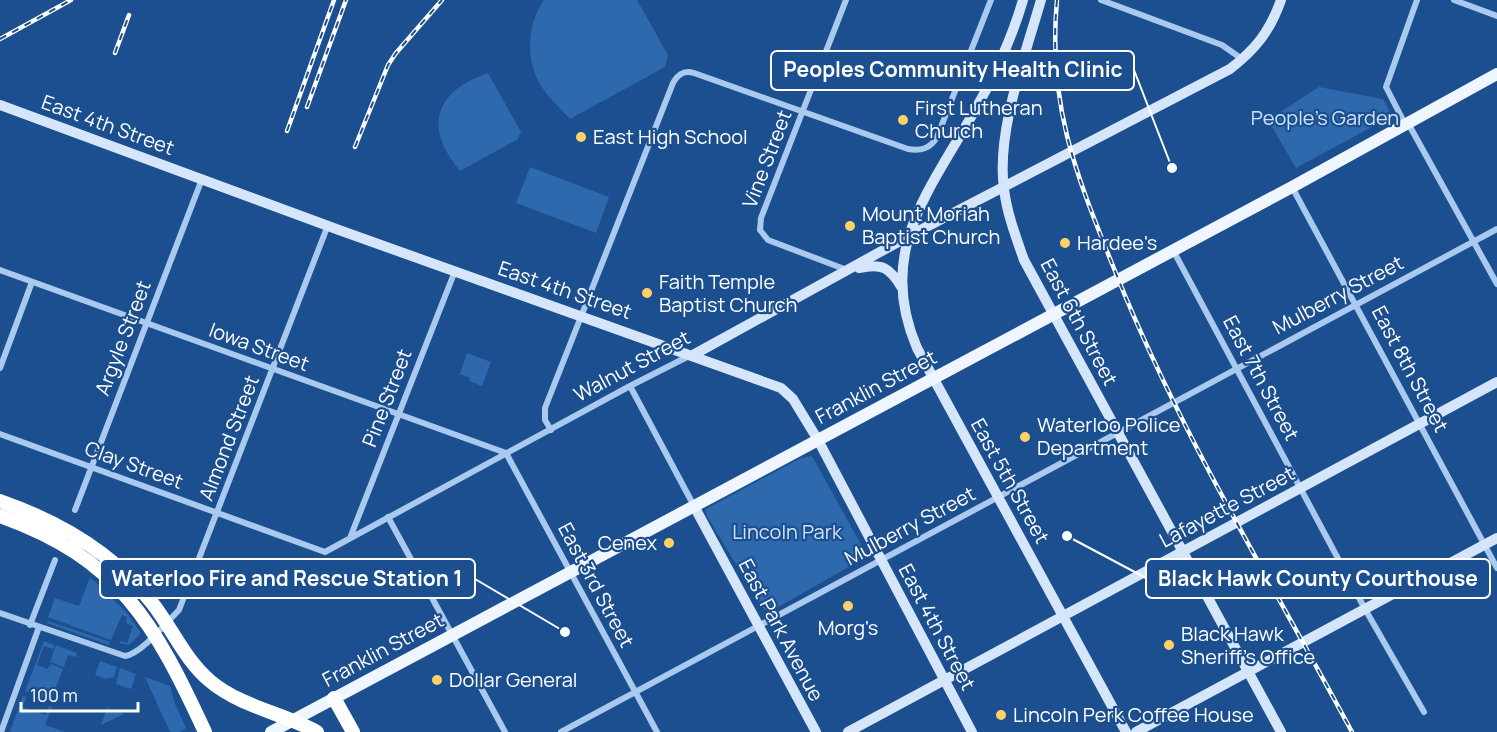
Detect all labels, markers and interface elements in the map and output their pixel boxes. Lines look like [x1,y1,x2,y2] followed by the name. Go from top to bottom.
[771,51,1134,90] callout: Peoples Community Health Clinic
[783,55,1123,83] text: Peoples Community Health Clinic
[38,88,178,161] street label: East 4th Street
[915,94,1043,144] place label: First Lutheran Church
[1251,104,1399,131] park label: People's Garden
[736,106,798,212] street label: Vine Street
[896,113,910,127] marker: First Lutheran Church
[593,123,748,150] place label: East High School
[574,130,588,144] marker: East High School
[862,200,1000,250] place label: Mount Moriah Baptist Church
[843,219,857,233] marker: Mount Moriah Baptist Church
[1077,229,1157,256] place label: Hardee's
[1058,236,1072,250] marker: Hardee's
[1268,249,1408,340] street label: Mulberry Street
[495,254,635,325] street label: East 4th Street
[1035,254,1124,390] street label: East 6th Street
[659,268,797,318] place label: Faith Temple Baptist Church
[88,277,157,399] street label: Argyle Street
[640,286,654,300] marker: Faith Temple Baptist Church
[1366,301,1455,437] street label: East 8th Street
[1217,311,1306,445] street label: East 7th Street
[205,316,313,377] street label: Iowa Street
[569,324,695,408] street label: Walnut Street
[810,343,941,430] street label: Franklin Street
[355,345,418,451] street label: Pine Street
[192,371,265,504] street label: Almond Street
[1037,411,1180,461] place label: Waterloo Police Department
[965,413,1056,548] street label: East 5th Street
[1018,430,1032,444] marker: Waterloo Police Department
[81,434,187,495] street label: Clay Street
[1154,459,1299,554] street label: Lafayette Street
[840,480,980,571] street label: Mulberry Street
[552,518,641,652] street label: East 3rd Street
[732,518,843,545] park label: Lincoln Park
[598,529,657,556] place label: Cenex
[662,536,676,550] marker: Cenex
[733,554,830,706] street label: East Park Avenue
[100,559,475,598] callout: Waterloo Fire and Rescue Station 1
[893,559,982,695] street label: East 4th Street
[1146,559,1490,598] callout: Black Hawk County Courthouse
[112,564,462,592] text: Waterloo Fire and Rescue Station 1
[1158,564,1478,592] text: Black Hawk County Courthouse
[841,599,855,613] marker: Morg's
[317,606,448,693] street label: Franklin Street
[818,614,878,641] place label: Morg's
[1181,620,1315,670] place label: Black Hawk Sheriff's Office
[1162,638,1176,652] marker: Black Hawk Sheriff's Office
[449,666,578,693] place label: Dollar General
[430,673,444,687] marker: Dollar General
[21,675,138,713] scale bar
[30,683,78,707] text: 100 m
[1013,701,1254,728] place label: Lincoln Perk Coffee House
[994,708,1008,722] marker: Lincoln Perk Coffee House

